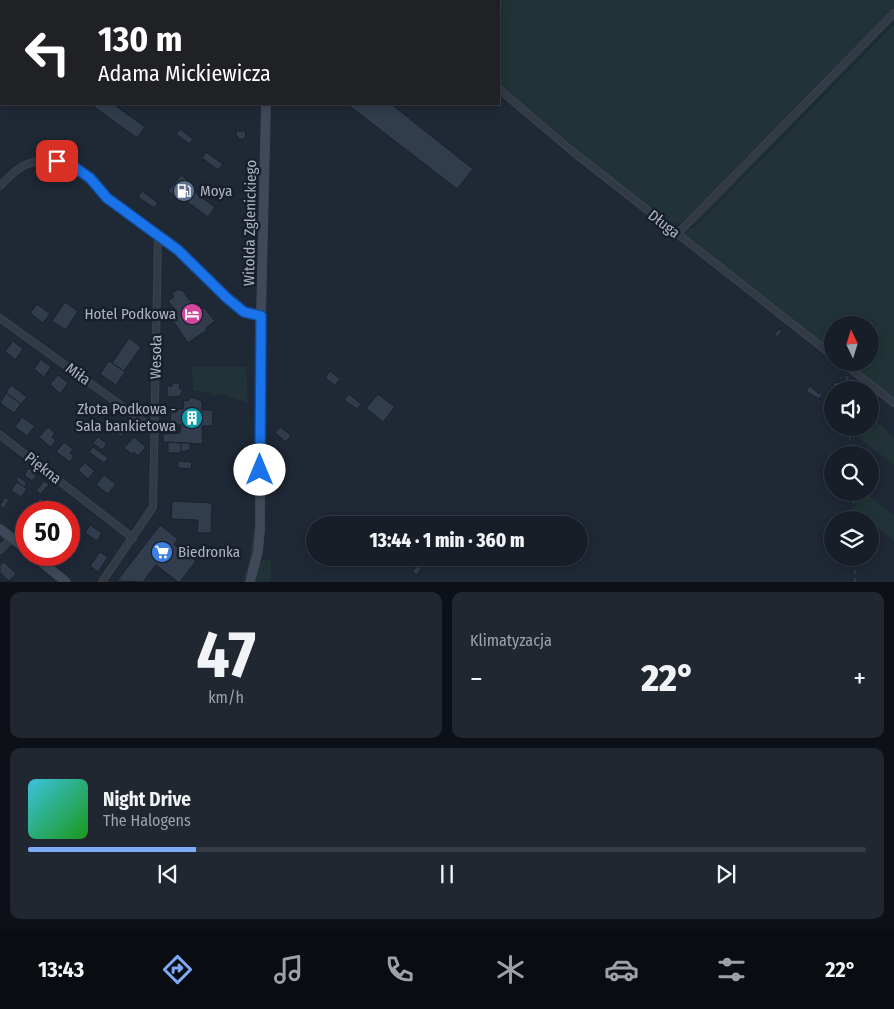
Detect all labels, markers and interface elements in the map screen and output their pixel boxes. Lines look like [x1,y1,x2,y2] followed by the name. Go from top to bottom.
[98,18,182,60] text: 130 m
[15,20,80,85] icon: left
[98,60,271,87] text: Adama Mickiewicza
[36,140,78,182] pin
[43,147,71,175] icon: arrive
[240,160,260,286] street label: Witolda Zglenickiego
[172,179,196,203] fuel station icon: Moya
[200,182,232,200] place label: Moya
[645,206,683,242] street label: Długa
[180,302,204,326] hotel icon: Hotel Podkowa
[84,305,176,323] place label: Hotel Podkowa
[824,316,879,371] north arrow
[824,316,879,566] map controls
[147,335,165,379] street label: Wesoła
[62,359,94,389] street label: Miła
[824,381,879,436] button: sound
[76,400,176,435] place label: Złota Podkowa - Sala bankietowa
[180,406,204,430] building icon: Złota Podkowa - Sala bankietowa
[233,443,285,495] position arrow
[824,446,879,501] button: search
[21,448,65,488] street label: Piękna
[15,501,80,566] speed limit sign: 50
[824,511,879,566] button: layers
[370,529,524,552] text: 13:44 · 1 min · 360 m
[150,540,174,564] supermarket icon: Biedronka
[178,543,240,561] place label: Biedronka
[196,616,256,694] text: 47
[470,631,552,650] text: Klimatyzacja
[641,655,695,701] text: 22°
[470,662,483,695] text: −
[853,662,866,695] text: +
[208,688,244,707] text: km/h
[103,788,191,811] text: Night Drive
[103,811,191,830] text: The Halogens
[154,860,182,888] icon: previous
[433,860,461,888] icon: pause
[712,860,740,888] icon: next
[160,952,195,987] icon: directions
[271,952,306,987] icon: music
[382,952,417,987] icon: phone
[493,952,528,987] icon: climate
[604,952,639,987] icon: car
[714,952,749,987] icon: filters
[38,956,84,983] text: 13:43
[825,956,856,983] text: 22°

